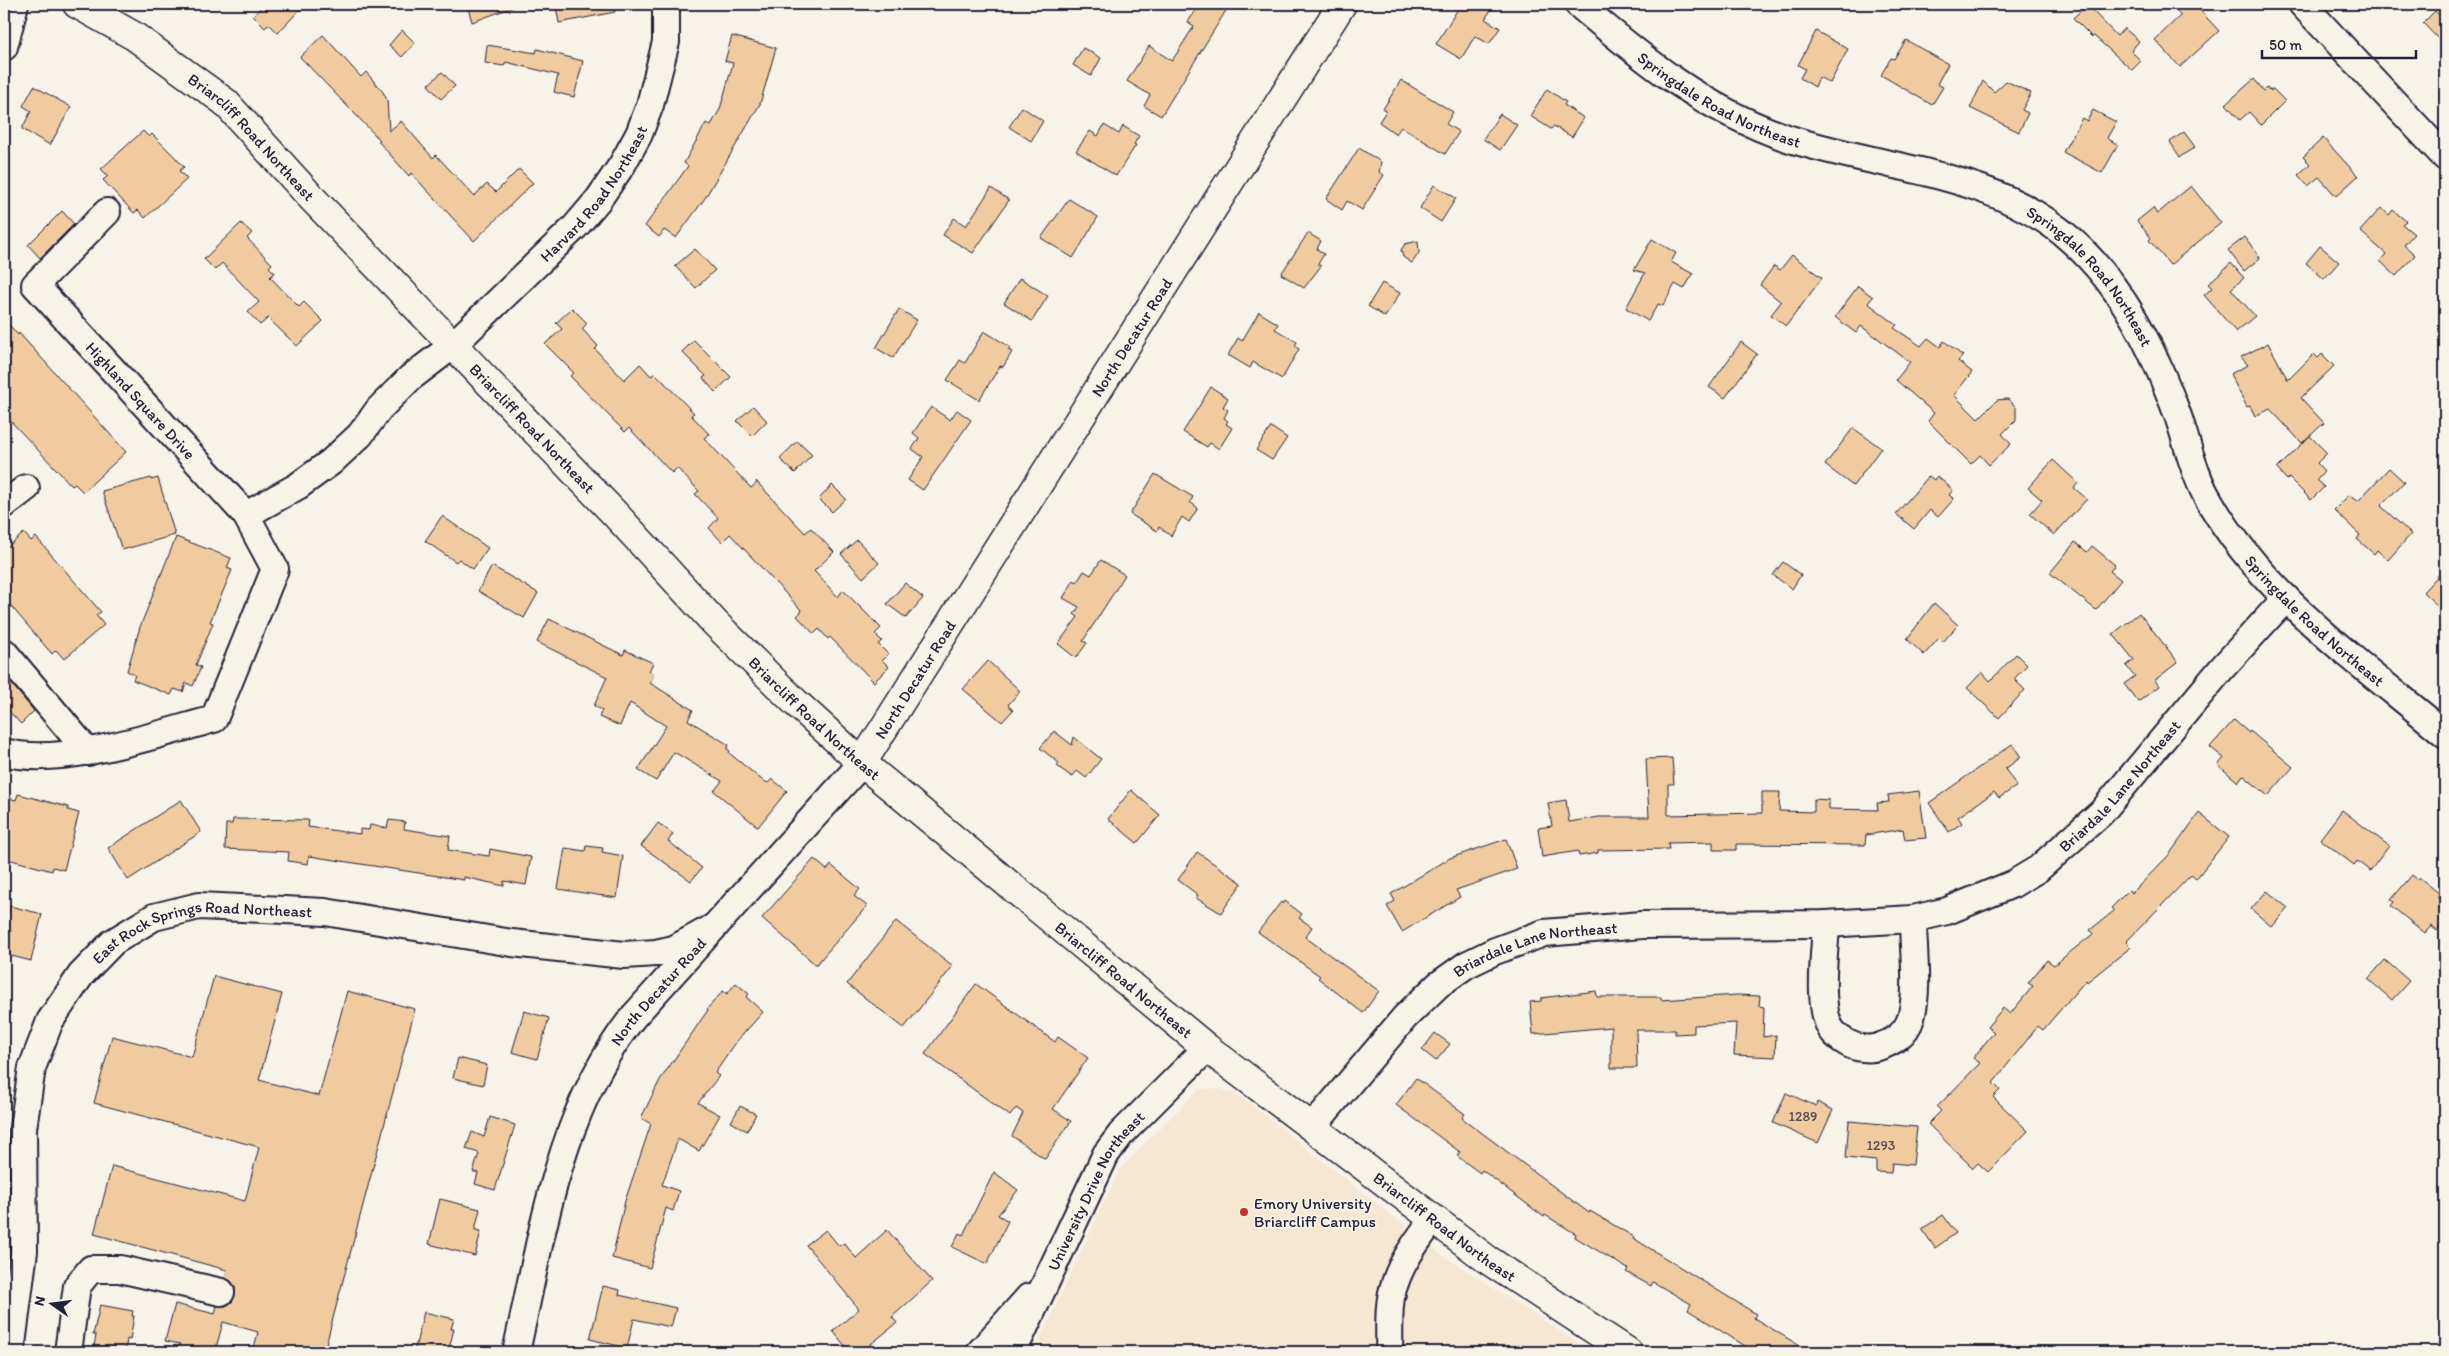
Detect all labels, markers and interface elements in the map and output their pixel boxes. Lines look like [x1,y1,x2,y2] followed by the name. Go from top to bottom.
[2262,28,2415,60] scale bar
[2269,36,2302,54] text: 50 m
[1634,48,1803,152] street label: Springdale Road Northeast
[184,69,318,205] street label: Briarcliff Road Northeast
[536,123,651,266] street label: Harvard Road Northeast
[2023,202,2156,350] street label: Springdale Road Northeast
[1087,274,1176,400] street label: North Decatur Road
[82,338,199,463] street label: Highland Square Drive
[466,360,599,497] street label: Briarcliff Road Northeast
[2241,551,2388,690] street label: Springdale Road Northeast
[871,617,960,743] street label: North Decatur Road
[745,653,884,784] street label: Briarcliff Road Northeast
[2055,716,2185,856] street label: Briardale Lane Northeast
[88,897,313,968] street label: East Rock Springs Road Northeast
[1051,918,1196,1042] street label: Briarcliff Road Northeast
[1449,918,1618,981] street label: Briardale Lane Northeast
[607,933,710,1049] street label: North Decatur Road
[1044,1107,1149,1274] street label: University Drive Northeast
[1789,1108,1817,1125] house number: 1289
[1867,1137,1896,1154] house number: 1293
[1370,1168,1519,1286] street label: Briarcliff Road Northeast
[1254,1194,1376,1231] place label: Emory University Briarcliff Campus
[1238,1206,1250,1218] marker: Emory University Briarcliff Campus
[28,1278,78,1328] north arrow
[30,1294,49,1308] text: N

